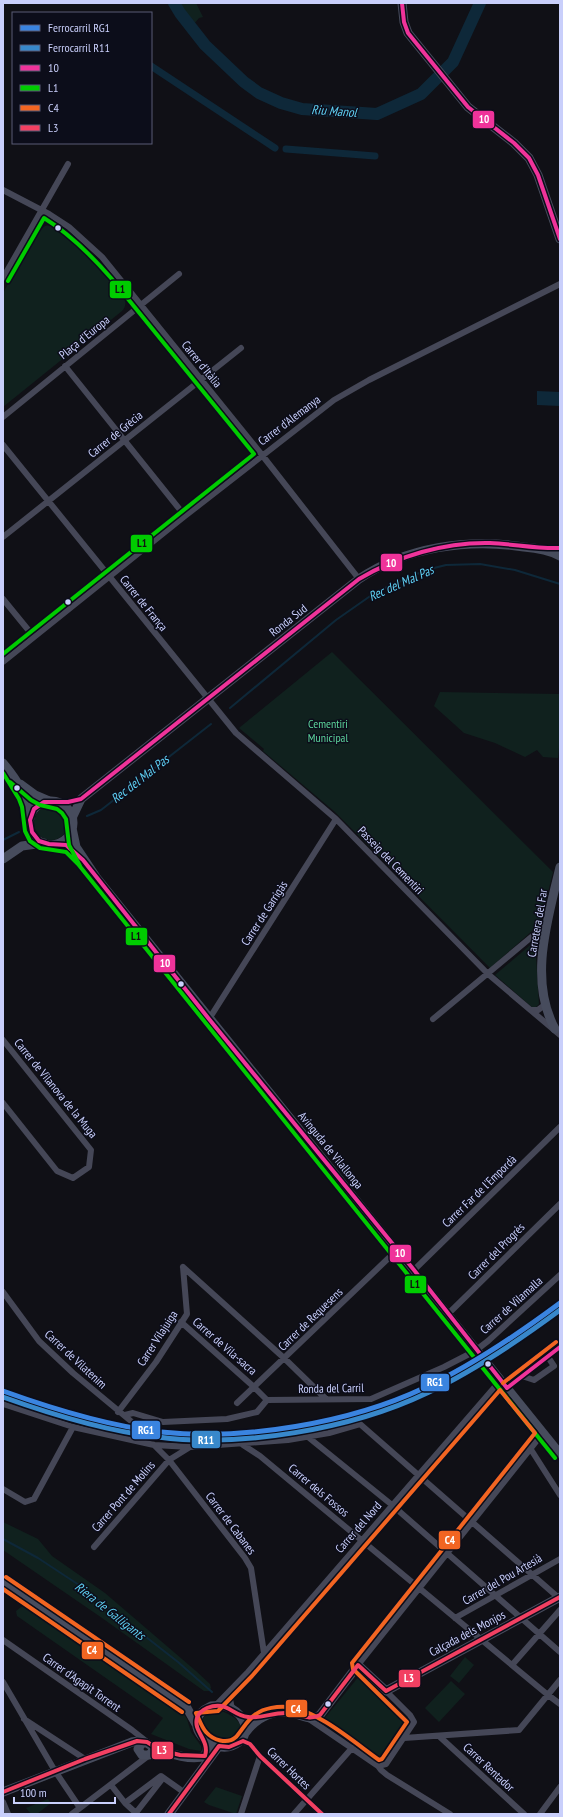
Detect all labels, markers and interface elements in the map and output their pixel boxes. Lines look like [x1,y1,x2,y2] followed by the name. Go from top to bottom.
[12,12,152,144] legend
[48,20,110,35] text: Ferrocarril RG1
[48,40,110,55] text: Ferrocarril R11
[48,60,59,75] text: 10
[48,80,58,95] text: L1
[48,100,59,115] text: C4
[311,101,359,121] water label: Riu Manol
[472,110,495,129] line badge: 10
[479,112,489,126] text: 10
[48,120,58,135] text: L3
[53,223,63,233] unlabelled marker
[109,280,132,299] line badge: L1
[115,282,125,296] text: L1
[56,312,113,362] street label: Plaça d'Europa
[179,338,226,391] street label: Carrer d'Itàlia
[255,392,323,448] street label: Carrer d'Alemanya
[85,407,145,461] street label: Carrer de Grècia
[130,534,153,553] line badge: L1
[137,536,147,550] text: L1
[380,553,403,572] line badge: 10
[386,556,396,570] text: 10
[366,560,438,605] water label: Rec del Mal Pas
[117,572,171,634] street label: Carrer de França
[63,597,73,607] unlabelled marker
[266,601,310,639] street label: Ronda Sud
[308,716,348,745] park label: Cementiri Municipal
[107,750,174,807] water label: Rec del Mal Pas
[12,783,22,793] unlabelled marker
[355,823,427,897] street label: Passeig del Cementiri
[238,878,290,948] street label: Carrer de Garrigàs
[524,887,550,958] street label: Carretera del Far
[125,927,148,946] line badge: L1
[131,929,141,943] text: L1
[153,954,176,973] line badge: 10
[160,956,170,970] text: 10
[176,979,186,989] unlabelled marker
[11,1035,101,1141] street label: Carrer de Vilanova de la Muga
[295,1108,367,1192] street label: Avinguda de Vilallonga
[439,1152,519,1230] street label: Carrer Far de l'Empordà
[465,1220,527,1282] street label: Carrer del Progrès
[389,1244,412,1263] line badge: 10
[395,1246,405,1260] text: 10
[477,1273,545,1337] street label: Carrer de Vilamalla
[404,1275,427,1294] line badge: L1
[410,1277,420,1291] text: L1
[275,1284,345,1354] street label: Carrer de Requesens
[133,1307,181,1369] street label: Carrer Vilajuiga
[190,1314,260,1378] street label: Carrer de Vila-sacra
[42,1326,110,1392] street label: Carrer de Vilatenim
[483,1359,493,1369] unlabelled marker
[420,1373,450,1392] line badge: RG1
[427,1375,443,1389] text: RG1
[298,1380,364,1396] street label: Ronda del Carril
[131,1420,161,1440] line badge: RG1
[138,1423,154,1437] text: RG1
[191,1430,221,1449] line badge: R11
[198,1433,214,1447] text: R11
[88,1457,158,1535] street label: Carrer Pont de Molins
[286,1460,352,1520] street label: Carrer dels Fossos
[203,1489,259,1557] street label: Carrer de Cabanes
[332,1498,384,1556] street label: Carrer del Nord
[438,1530,461,1550] line badge: C4
[445,1533,456,1547] text: C4
[459,1550,545,1608] street label: Carrer del Pou Artesià
[71,1578,150,1645] water label: Riera de Galligants
[426,1607,508,1659] street label: Calçada dels Monjos
[81,1641,104,1660] line badge: C4
[87,1643,98,1657] text: C4
[40,1649,125,1715] street label: Carrer d'Agapit Torrent
[398,1669,421,1688] line badge: L3
[404,1671,414,1685] text: L3
[285,1699,308,1718] line badge: C4
[323,1699,333,1709] unlabelled marker
[291,1702,302,1716] text: C4
[460,1739,518,1795] street label: Carrer Rentador
[151,1741,174,1760] line badge: L3
[157,1743,167,1757] text: L3
[264,1744,314,1792] street label: Carrer Hortes
[14,1779,115,1805] scale bar
[20,1785,47,1800] text: 100 m

